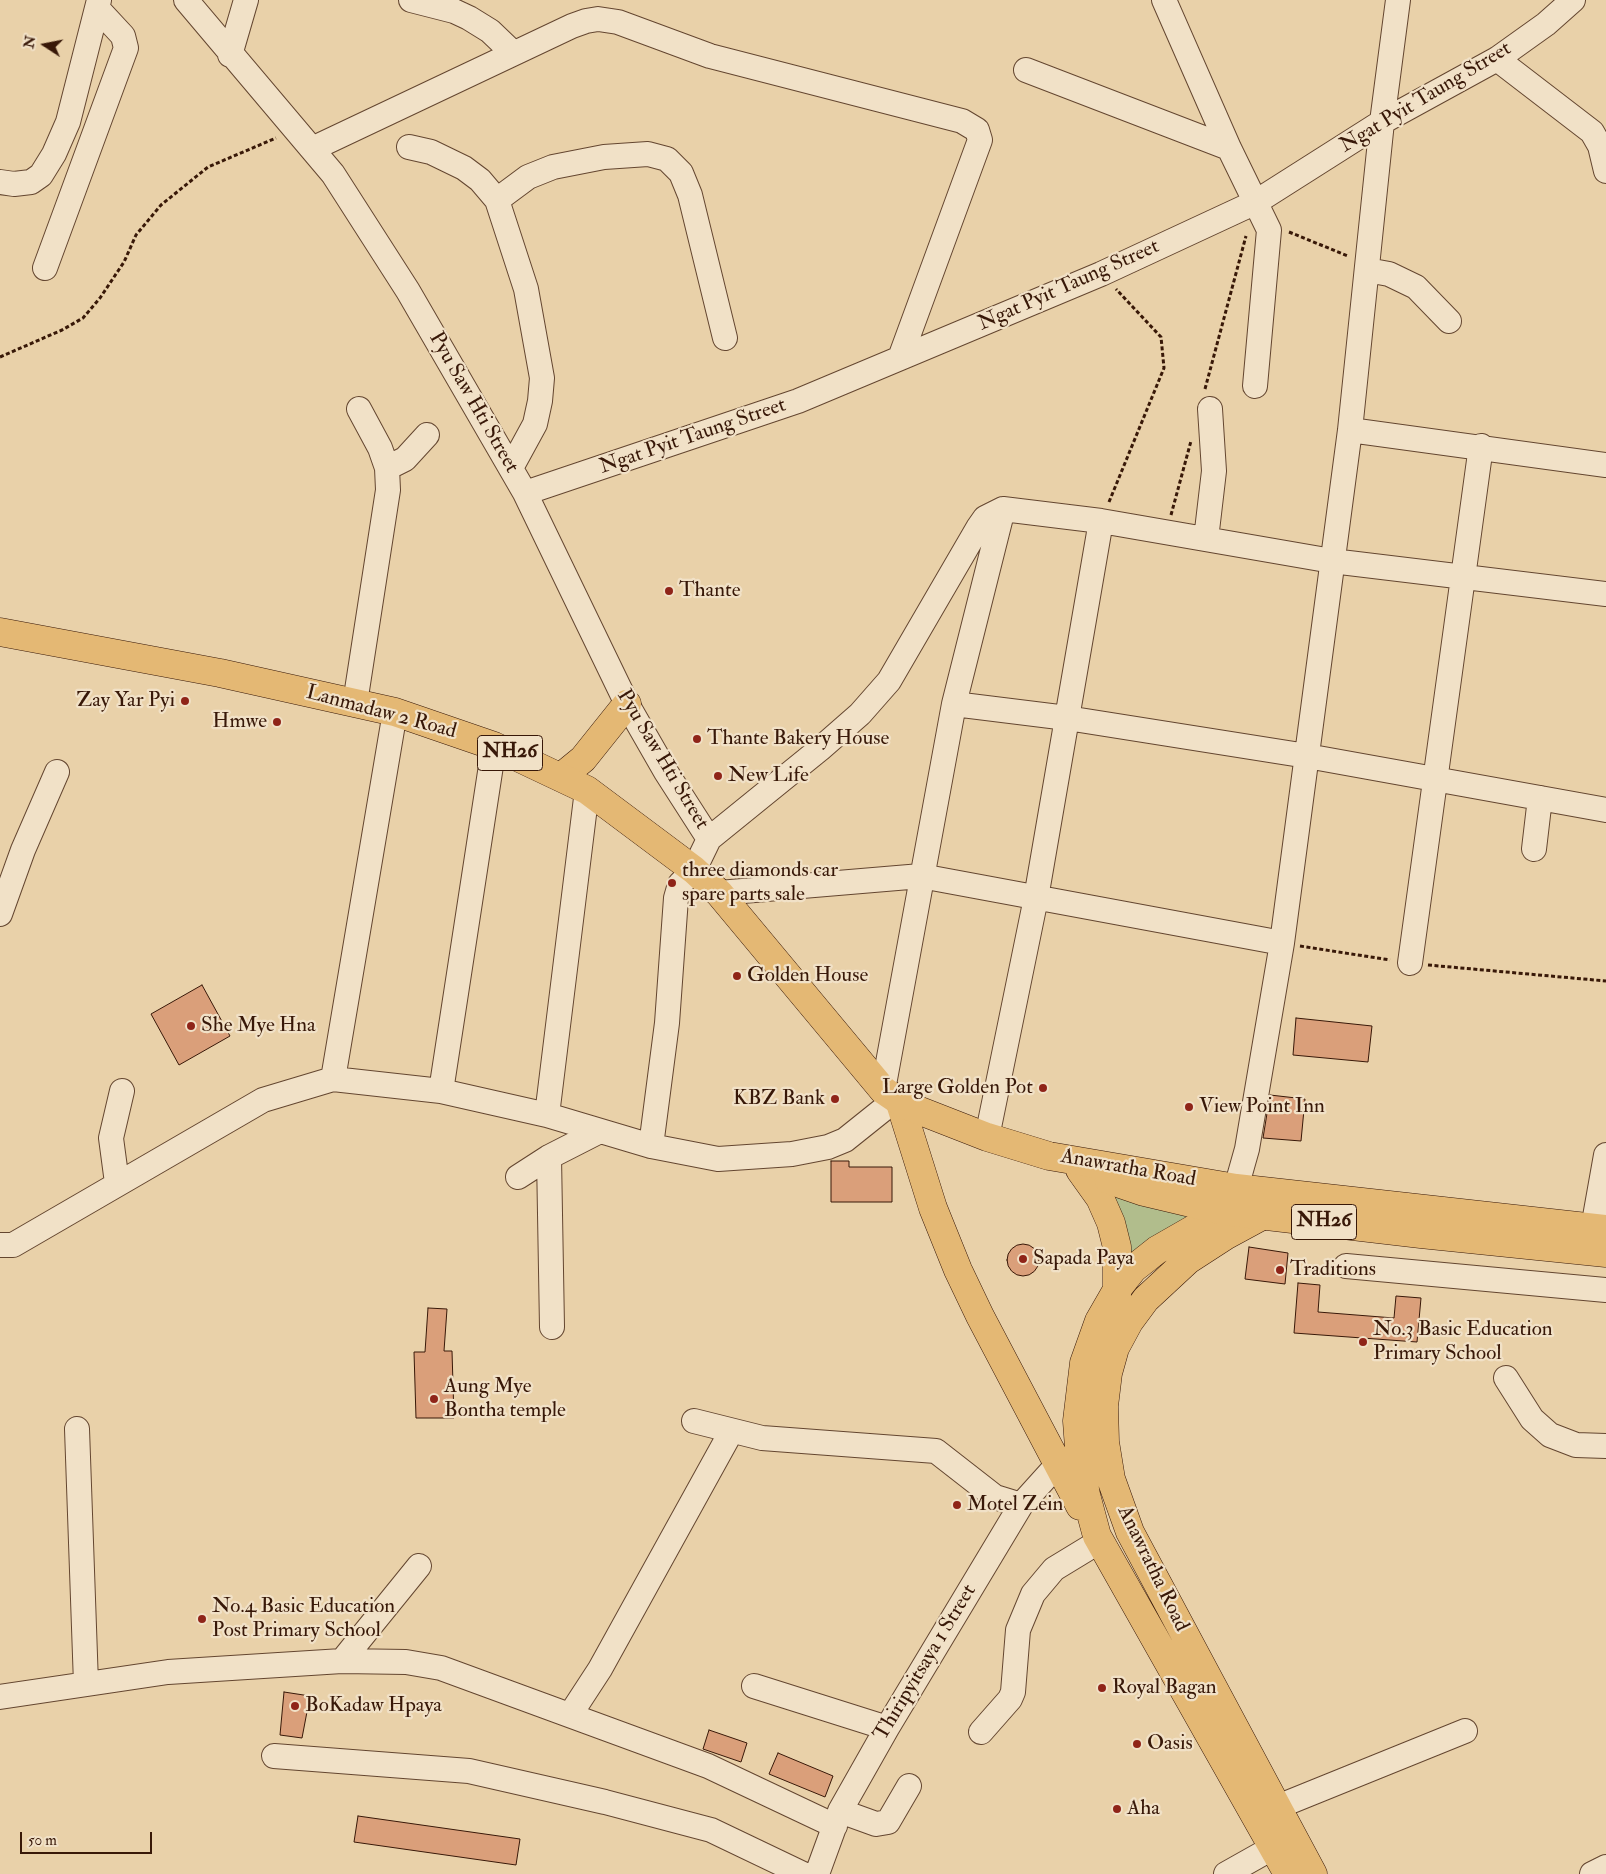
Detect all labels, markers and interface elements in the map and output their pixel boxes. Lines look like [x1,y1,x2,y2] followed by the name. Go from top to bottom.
[20,20,70,70] north arrow
[20,34,39,50] text: N
[1336,37,1516,159] street label: Ngat Pyit Taung Street
[975,235,1163,337] street label: Ngat Pyit Taung Street
[422,328,524,478] street label: Pyu Saw Hti Street
[596,393,790,481] street label: Ngat Pyit Taung Street
[679,578,741,604] place label: Thante
[663,585,675,597] marker: Thante
[303,681,459,745] street label: Lanmadaw 2 Road
[610,686,714,834] street label: Pyu Saw Hti Street
[77,688,175,714] place label: Zay Yar Pyi
[179,695,191,707] marker: Zay Yar Pyi
[212,709,267,735] place label: Hmwe
[271,716,283,728] marker: Hmwe
[707,726,889,752] place label: Thante Bakery House
[691,733,703,745] marker: Thante Bakery House
[478,736,542,770] road number: NH26
[728,763,809,789] place label: New Life
[712,770,724,782] marker: New Life
[682,858,838,908] place label: three diamonds car spare parts sale
[666,877,678,889] marker: three diamonds car spare parts sale
[747,963,868,989] place label: Golden House
[731,970,743,982] marker: Golden House
[201,1013,316,1039] place label: She Mye Hna
[185,1020,197,1032] marker: She Mye Hna
[882,1075,1033,1101] place label: Large Golden Pot
[1037,1082,1049,1094] marker: Large Golden Pot
[733,1086,825,1112] place label: KBZ Bank
[829,1093,841,1105] marker: KBZ Bank
[1199,1094,1325,1120] place label: View Point Inn
[1183,1101,1195,1113] marker: View Point Inn
[1058,1145,1198,1193] street label: Anawratha Road
[1292,1204,1356,1240] road number: NH26
[1033,1246,1134,1272] place label: Sapada Paya
[1017,1253,1029,1265] marker: Sapada Paya
[1290,1257,1376,1283] place label: Traditions
[1274,1264,1286,1276] marker: Traditions
[1373,1317,1553,1367] place label: No.3 Basic Education Primary School
[1357,1336,1369,1348] marker: No.3 Basic Education Primary School
[444,1374,566,1424] place label: Aung Mye Bontha temple
[428,1393,440,1405] marker: Aung Mye Bontha temple
[967,1492,1063,1518] place label: Motel Zein
[951,1499,963,1511] marker: Motel Zein
[1111,1502,1193,1636] street label: Anawratha Road
[869,1580,983,1746] street label: Thiripyitsaya 1 Street
[212,1594,395,1644] place label: No.4 Basic Education Post Primary School
[196,1613,208,1625] marker: No.4 Basic Education Post Primary School
[1112,1675,1217,1701] place label: Royal Bagan
[1096,1682,1108,1694] marker: Royal Bagan
[305,1693,442,1719] place label: BoKadaw Hpaya
[289,1700,301,1712] marker: BoKadaw Hpaya
[1147,1731,1193,1757] place label: Oasis
[1131,1738,1143,1750] marker: Oasis
[1127,1796,1160,1822] place label: Aha
[1111,1803,1123,1815] marker: Aha
[22,1822,155,1854] scale bar
[28,1831,57,1850] text: 50 m

